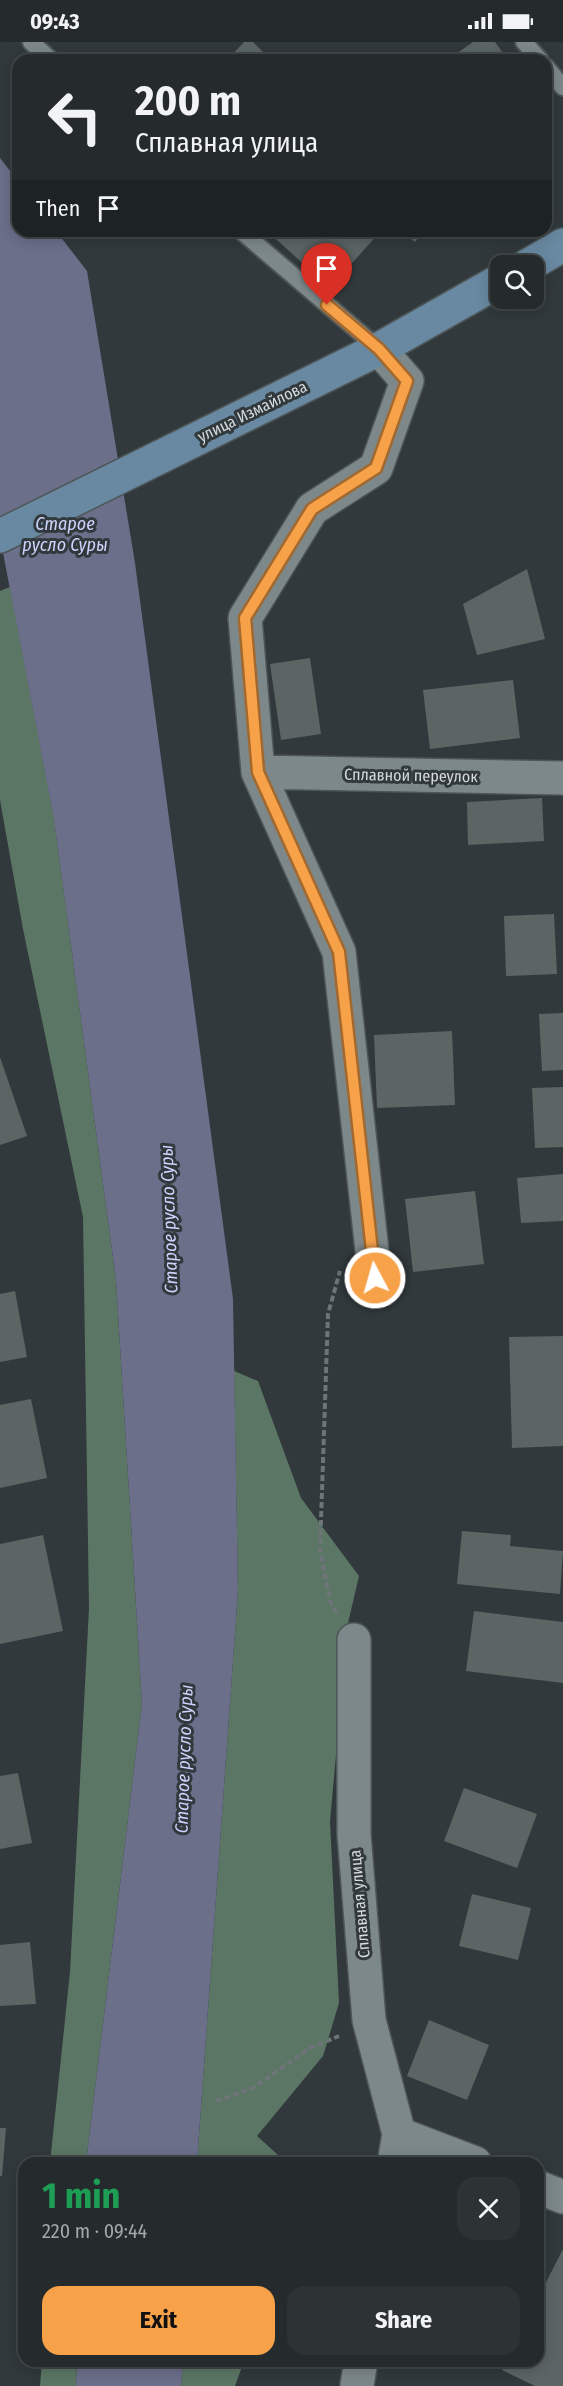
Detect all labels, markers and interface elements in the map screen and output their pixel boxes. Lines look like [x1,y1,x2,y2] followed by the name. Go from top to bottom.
[30,8,80,35] text: 09:43
[135,76,241,126] text: 200 m
[36,78,114,156] icon: left
[135,127,318,159] text: Сплавная улица
[92,192,125,225] icon: arrive
[36,195,80,222] text: Then
[301,243,352,305] pin
[310,252,343,285] icon: arrive
[490,255,544,309] map controls
[490,255,544,309] button: search
[194,377,310,446] street label: улица Измайлова
[22,513,108,556] water label: Старое русло Суры
[344,765,478,786] street label: Сплавной переулок
[155,1144,183,1294] water label: Старое русло Суры
[343,1246,407,1310] position arrow
[170,1684,198,1834] water label: Старое русло Суры
[345,1849,374,1959] street label: Сплавная улица
[42,2174,120,2218] text: 1 min
[457,2177,520,2240] button: close
[42,2219,147,2243] text: 220 m · 09:44
[42,2286,275,2355] button: Exit
[287,2286,520,2355] button: Share

